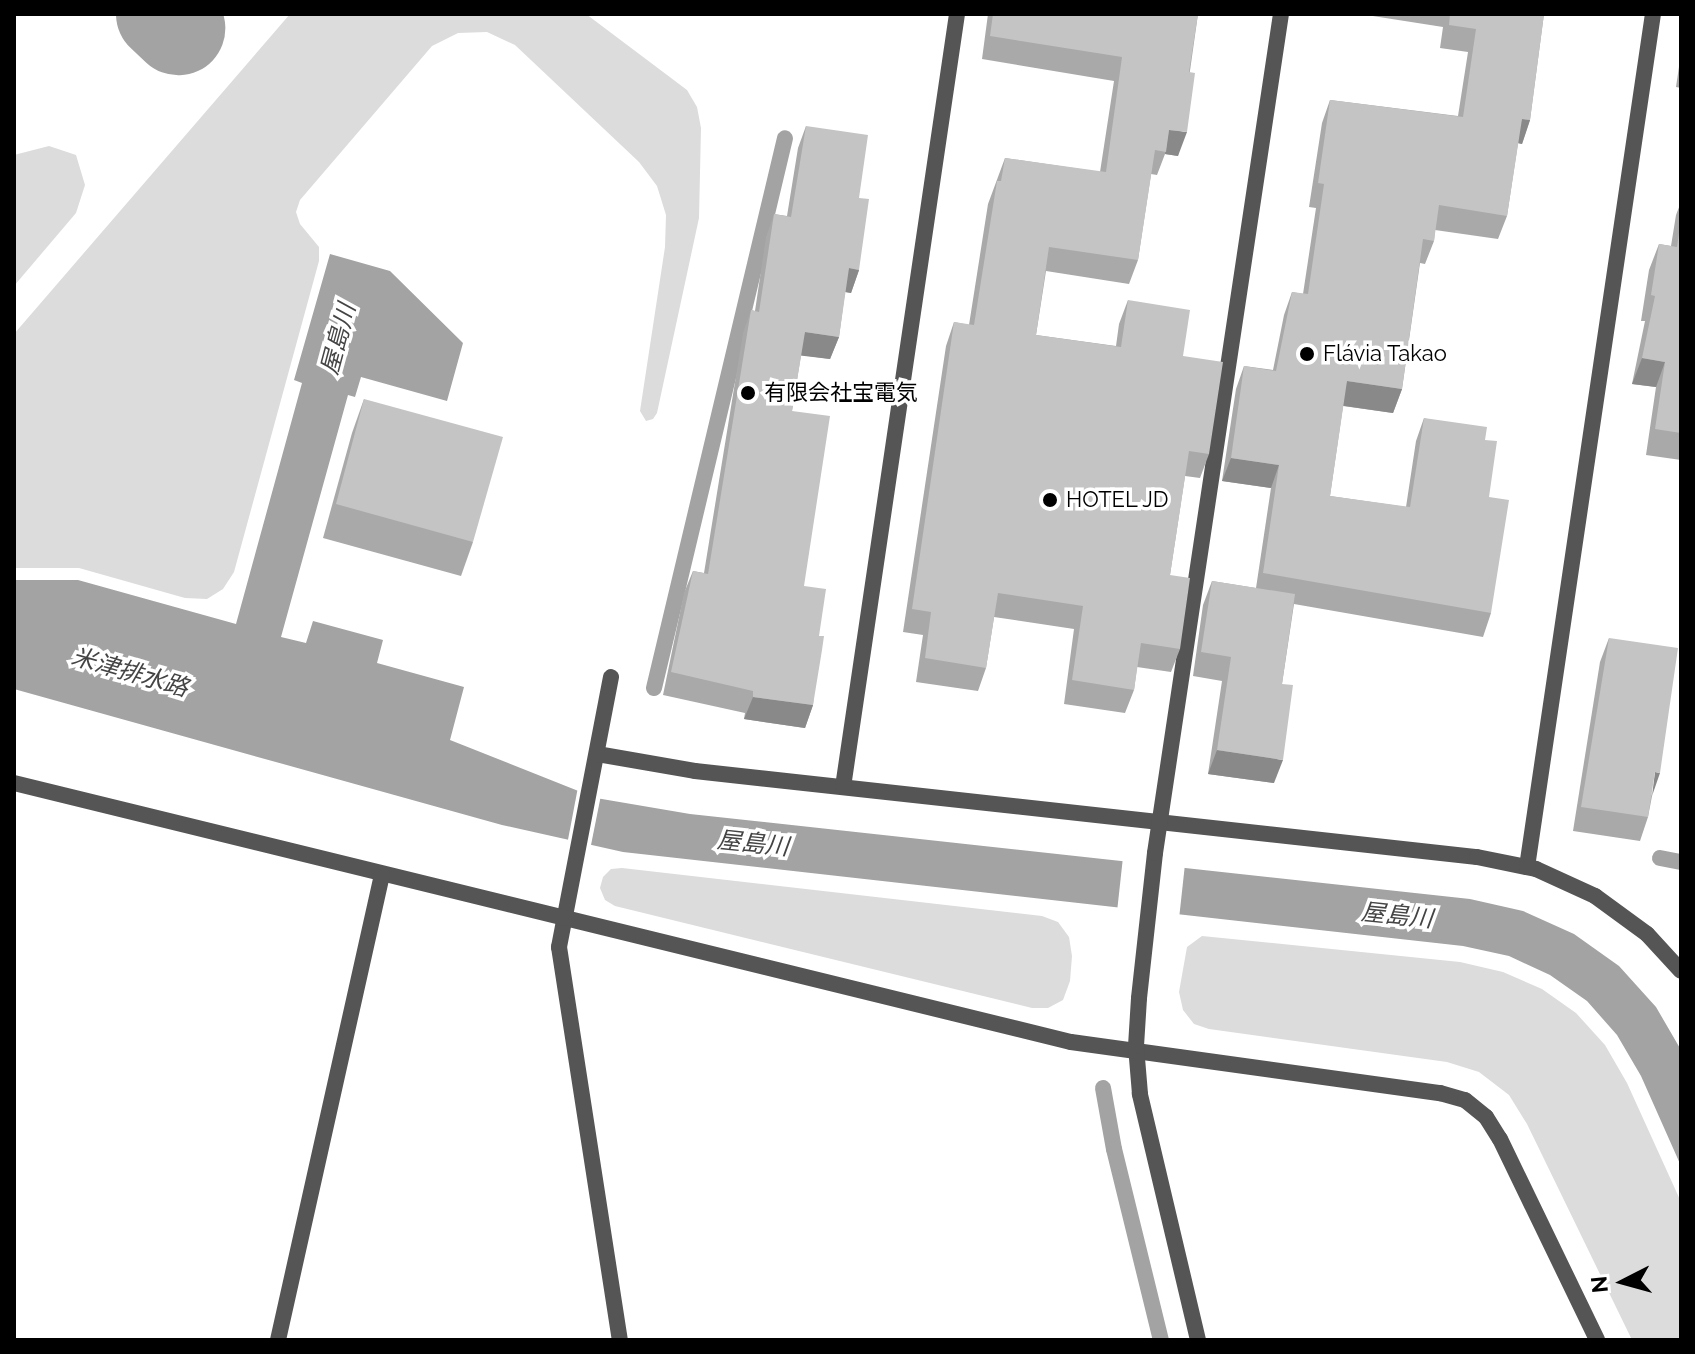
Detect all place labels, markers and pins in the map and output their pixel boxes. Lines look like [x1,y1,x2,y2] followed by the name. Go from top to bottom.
[1323,341,1448,367] place label: Flávia Takao
[1298,345,1316,363] marker: Flávia Takao
[764,380,918,406] place label: 有限会社宝電気
[739,384,757,402] marker: 有限会社宝電気
[1066,487,1170,513] place label: HOTEL JD
[1041,491,1059,509] marker: HOTEL JD

